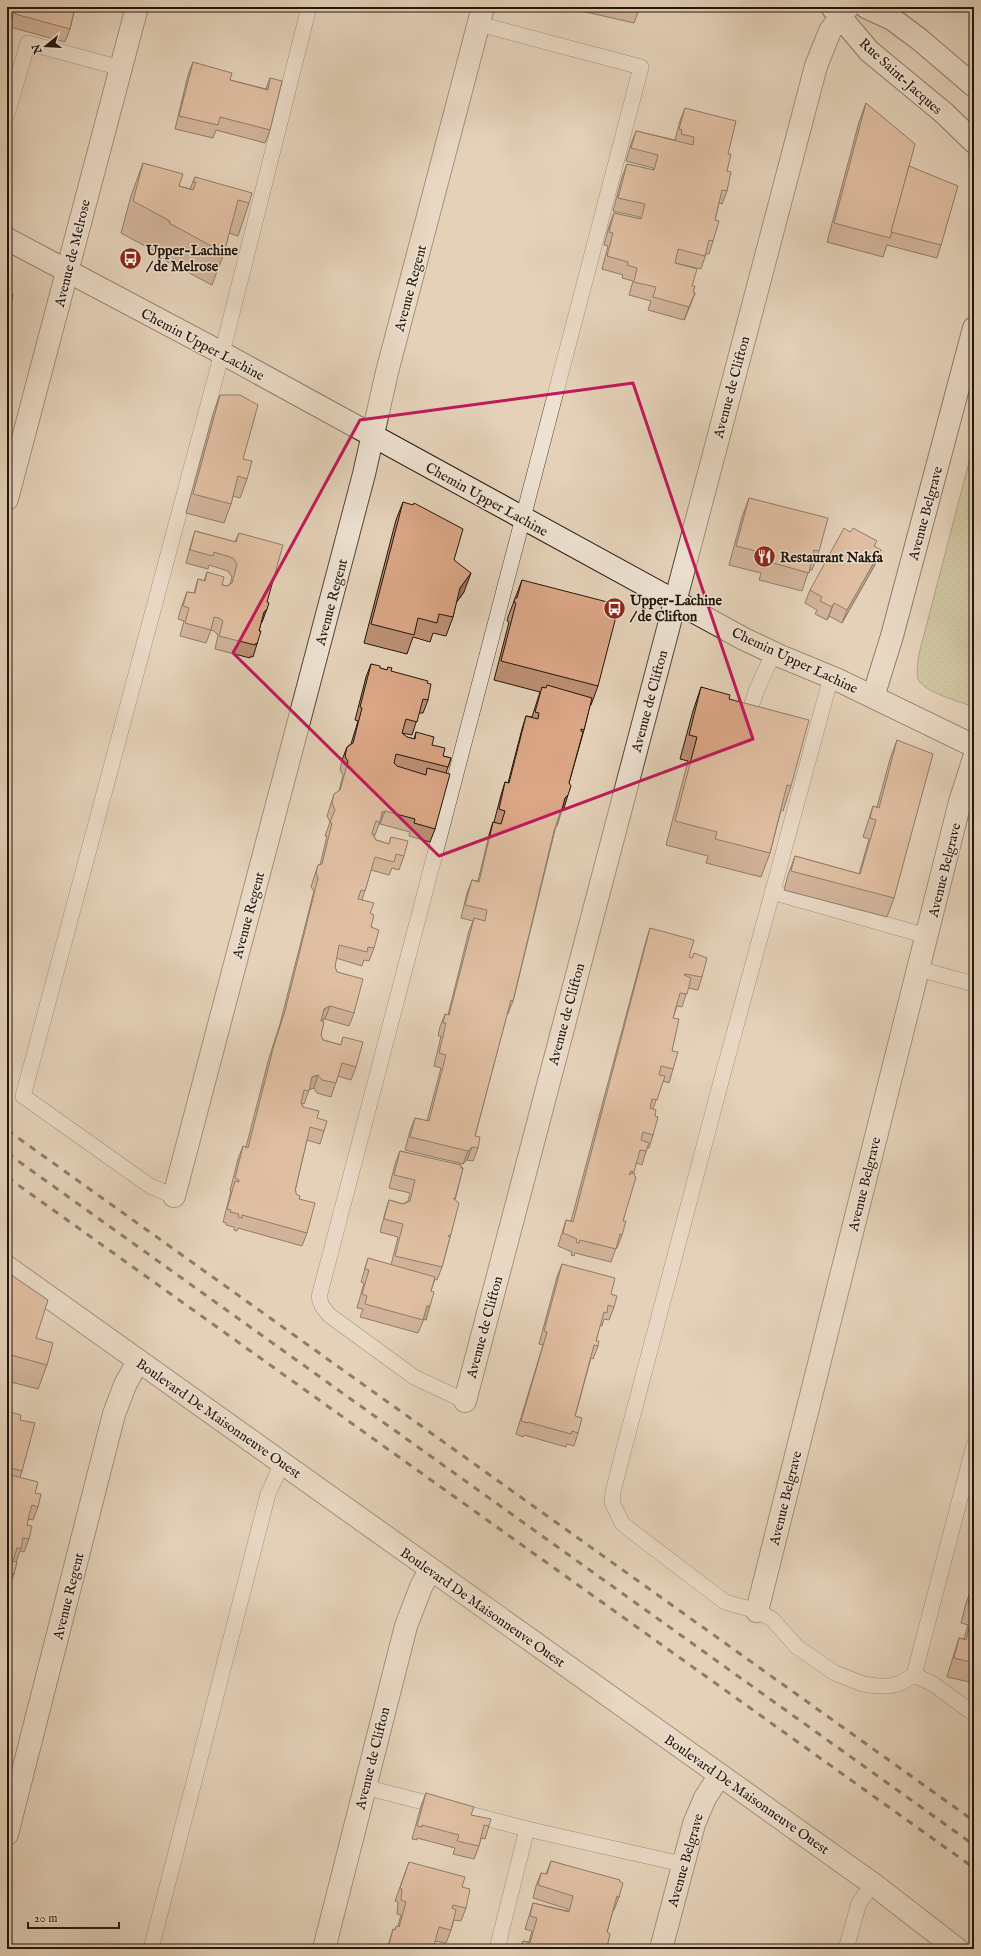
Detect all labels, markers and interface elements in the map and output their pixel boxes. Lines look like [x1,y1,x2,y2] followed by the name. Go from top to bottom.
[26,26,66,66] north arrow
[855,35,946,119] street label: Rue Saint-Jacques
[29,42,46,56] text: N
[51,197,95,310] street label: Avenue de Melrose
[145,242,238,276] place label: Upper-Lachine / de Melrose
[390,243,431,335] street label: Avenue Regent
[118,245,144,271] bus stop icon: Upper-Lachine / de Melrose
[138,305,268,385] street label: Chemin Upper Lachine
[709,334,754,441] street label: Avenue de Clifton
[422,459,551,541] street label: Chemin Upper Lachine
[905,464,947,563] street label: Avenue Belgrave
[752,544,778,570] restaurant icon: Restaurant Nakfa
[780,549,884,567] place label: Restaurant Nakfa
[311,557,352,649] street label: Avenue Regent
[629,592,722,626] place label: Upper-Lachine / de Clifton
[601,595,627,621] bus stop icon: Upper-Lachine / de Clifton
[729,624,861,698] street label: Chemin Upper Lachine
[627,648,672,755] street label: Avenue de Clifton
[924,821,966,920] street label: Avenue Belgrave
[228,870,269,962] street label: Avenue Regent
[544,961,589,1068] street label: Avenue de Clifton
[844,1135,886,1234] street label: Avenue Belgrave
[462,1274,507,1381] street label: Avenue de Clifton
[132,1355,305,1483] street label: Boulevard De Maisonneuve Ouest
[765,1449,807,1548] street label: Avenue Belgrave
[396,1544,569,1672] street label: Boulevard De Maisonneuve Ouest
[49,1551,89,1643] street label: Avenue Regent
[351,1705,395,1812] street label: Avenue de Clifton
[660,1731,833,1859] street label: Boulevard De Maisonneuve Ouest
[664,1811,708,1910] street label: Avenue Belgrave
[28,1904,119,1930] scale bar
[34,1911,57,1926] text: 20 m

